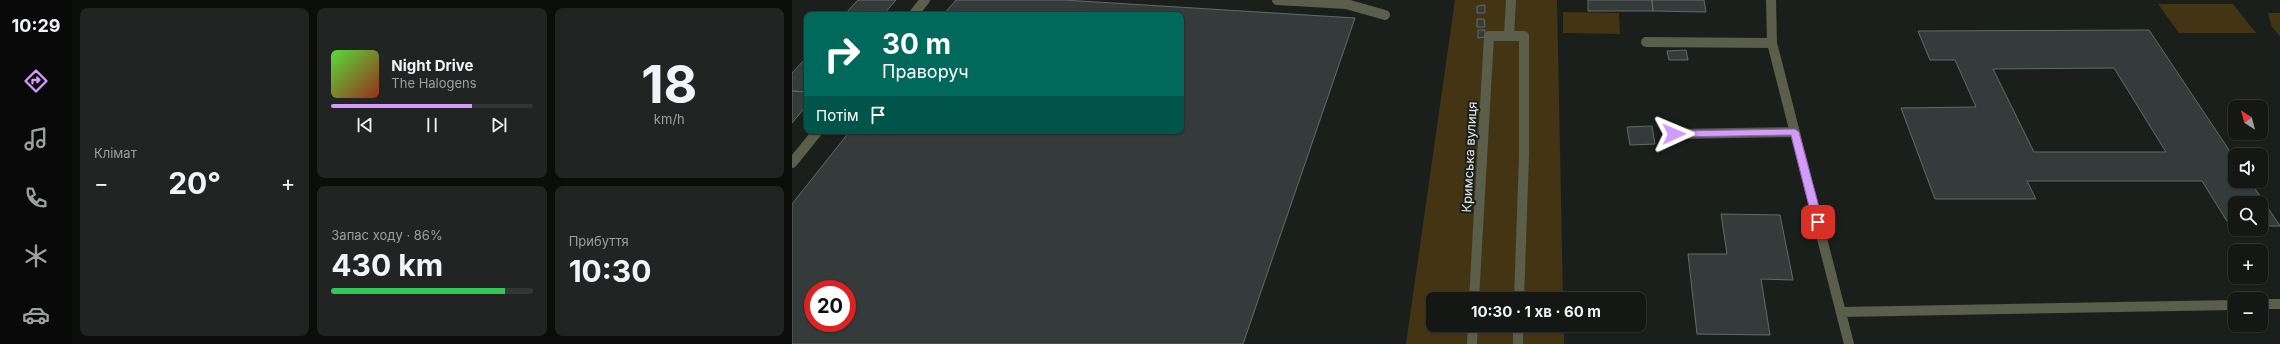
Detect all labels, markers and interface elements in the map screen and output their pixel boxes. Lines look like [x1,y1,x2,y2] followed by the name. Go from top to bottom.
[12,15,60,36] text: 10:29
[882,27,951,61] text: 30 m
[816,28,868,80] icon: right
[641,53,697,116] text: 18
[391,56,473,75] text: Night Drive
[882,61,969,82] text: Праворуч
[22,67,50,95] icon: directions
[391,75,477,91] text: The Halogens
[2228,100,2268,140] north arrow
[2228,100,2268,332] map controls
[1458,101,1480,213] street label: Кримська вулиця
[867,104,889,126] icon: arrive
[816,106,859,125] text: Потім
[654,111,685,127] text: km/h
[1653,113,1695,155] position arrow
[354,114,376,136] icon: previous
[421,114,443,136] icon: pause
[488,114,510,136] icon: next
[22,125,50,153] icon: music
[94,145,137,161] text: Клімат
[2228,148,2268,188] button: sound
[168,165,221,201] text: 20°
[94,170,109,196] text: −
[281,170,295,196] text: +
[22,184,50,212] icon: phone
[2228,196,2268,236] button: search
[1801,205,1835,239] pin
[1807,211,1829,233] icon: arrive
[331,227,443,243] text: Запас ходу · 86%
[569,233,629,249] text: Прибуття
[22,242,50,270] icon: climate
[2228,244,2268,284] button: +
[331,247,443,283] text: 430 km
[569,253,651,289] text: 10:30
[804,280,856,332] speed limit sign: 20
[2228,292,2268,332] button: −
[22,301,50,329] icon: car
[1471,302,1601,321] text: 10:30 · 1 хв · 60 m

